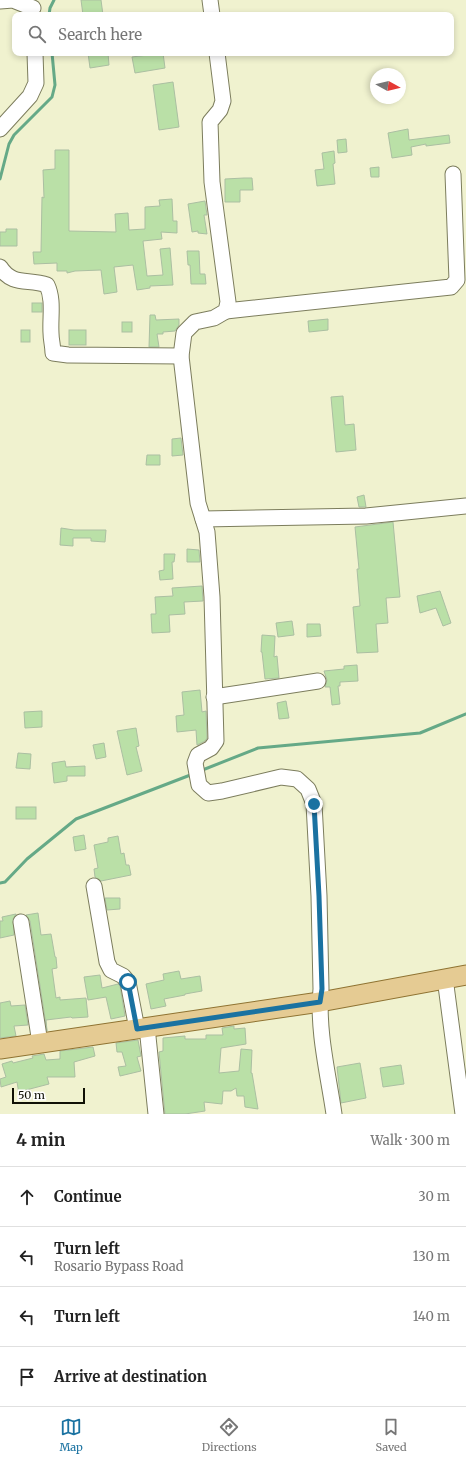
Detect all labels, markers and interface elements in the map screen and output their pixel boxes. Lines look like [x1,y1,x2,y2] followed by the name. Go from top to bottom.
[12,12,454,56] search box
[26,23,48,45] icon: search
[58,25,142,44] text: Search here
[370,68,406,104] north arrow
[305,795,323,813] route end
[119,973,137,991] route start
[12,1086,85,1105] scale bar
[18,1088,45,1102] text: 50 m
[16,1129,65,1151] text: 4 min
[370,1132,450,1149] text: Walk · 300 m
[16,1186,38,1208] icon: ahead
[54,1187,122,1206] text: Continue
[418,1188,450,1205] text: 30 m
[54,1239,120,1258] text: Turn left
[16,1246,38,1268] icon: left
[413,1248,450,1265] text: 130 m
[54,1258,184,1275] text: Rosario Bypass Road
[16,1306,38,1328] icon: left
[54,1307,120,1326] text: Turn left
[413,1308,450,1325] text: 140 m
[16,1366,38,1388] icon: arrive
[54,1367,207,1386] text: Arrive at destination
[59,1416,83,1454] tab: Map
[202,1416,257,1454] tab: Directions
[375,1416,407,1454] tab: Saved

